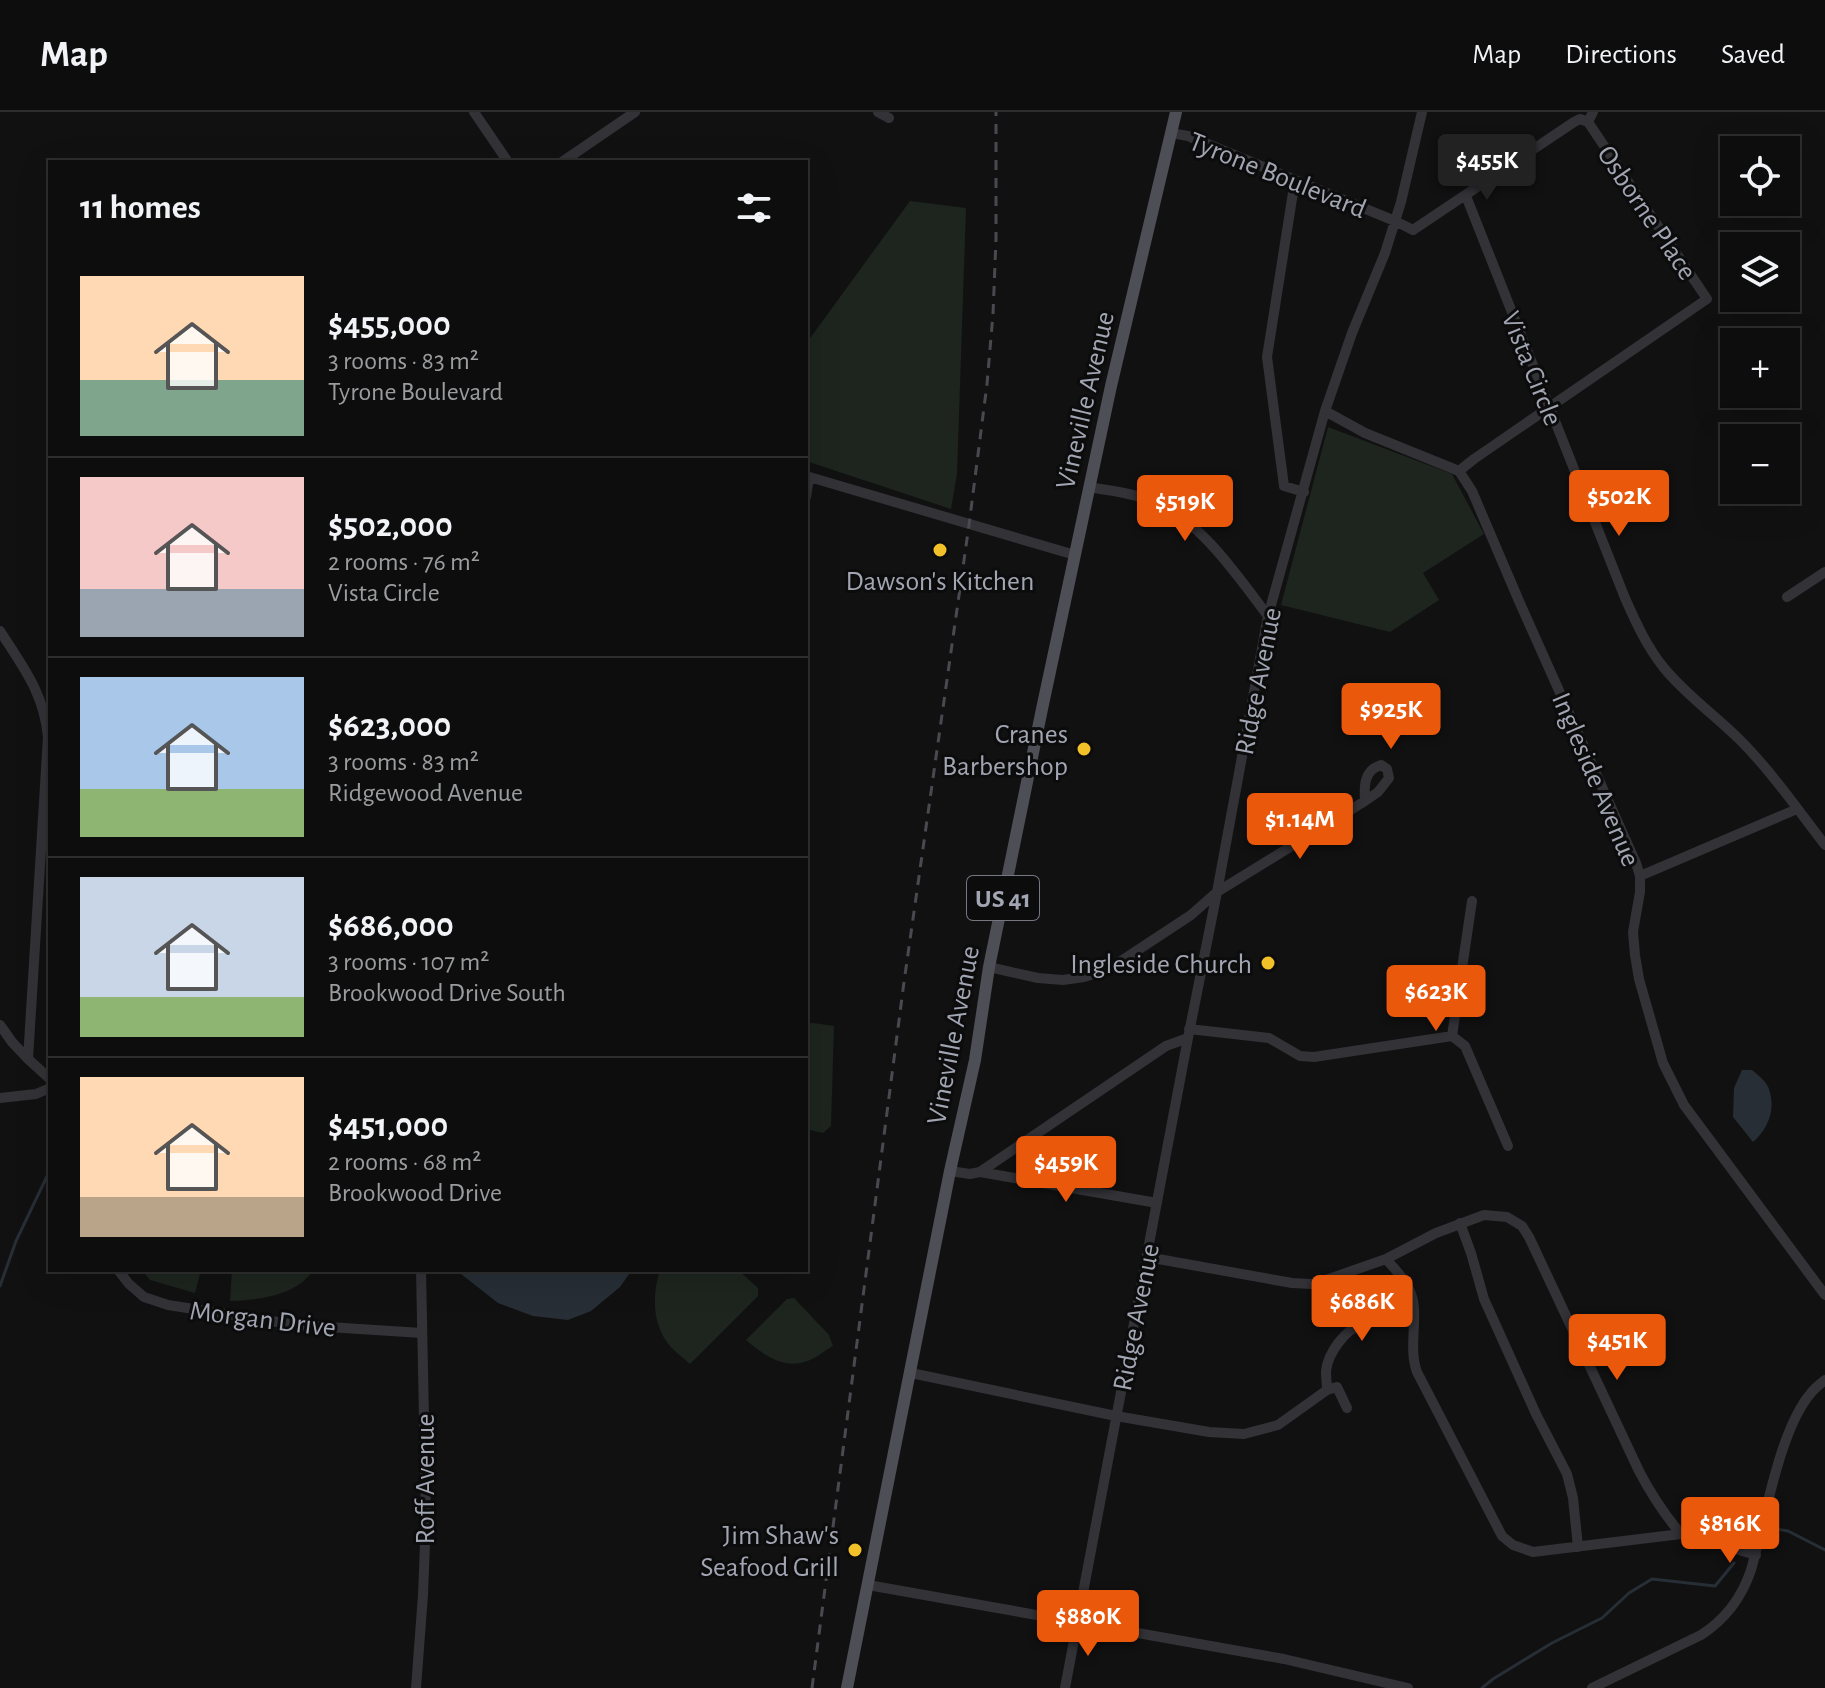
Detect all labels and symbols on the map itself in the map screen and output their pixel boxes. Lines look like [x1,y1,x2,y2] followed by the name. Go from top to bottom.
[1185,128,1370,224] street label: Tyrone Boulevard
[1431,134,1543,202] pin: $455K
[1591,141,1701,285] street label: Osborne Place
[1496,308,1567,430] street label: Vista Circle
[1052,309,1120,492] street label: Vineville Avenue
[1563,470,1675,538] pin: $502K
[1129,475,1241,543] pin: $519K
[931,541,949,559] marker: Dawson's Kitchen
[846,568,1034,596] place label: Dawson's Kitchen
[1231,605,1287,757] street label: Ridge Avenue
[1335,683,1447,751] pin: $925K
[1546,689,1644,871] street label: Ingleside Avenue
[942,721,1068,781] place label: Cranes Barbershop
[1075,740,1093,758] marker: Cranes Barbershop
[1235,793,1365,861] pin: $1.14M
[967,876,1039,920] road number: US 41
[923,944,985,1127] street label: Vineville Avenue
[1070,951,1252,979] place label: Ingleside Church
[1259,954,1277,972] marker: Ingleside Church
[1380,965,1492,1033] pin: $623K
[1010,1136,1122,1204] pin: $459K
[1109,1241,1165,1393] street label: Ridge Avenue
[1306,1275,1418,1343] pin: $686K
[188,1297,338,1343] street label: Morgan Drive
[1561,1314,1673,1382] pin: $451K
[412,1414,440,1544] street label: Roff Avenue
[1674,1497,1786,1565] pin: $816K
[700,1522,839,1582] place label: Jim Shaw's Seafood Grill
[846,1541,864,1559] marker: Jim Shaw's Seafood Grill
[1032,1590,1144,1658] pin: $880K

